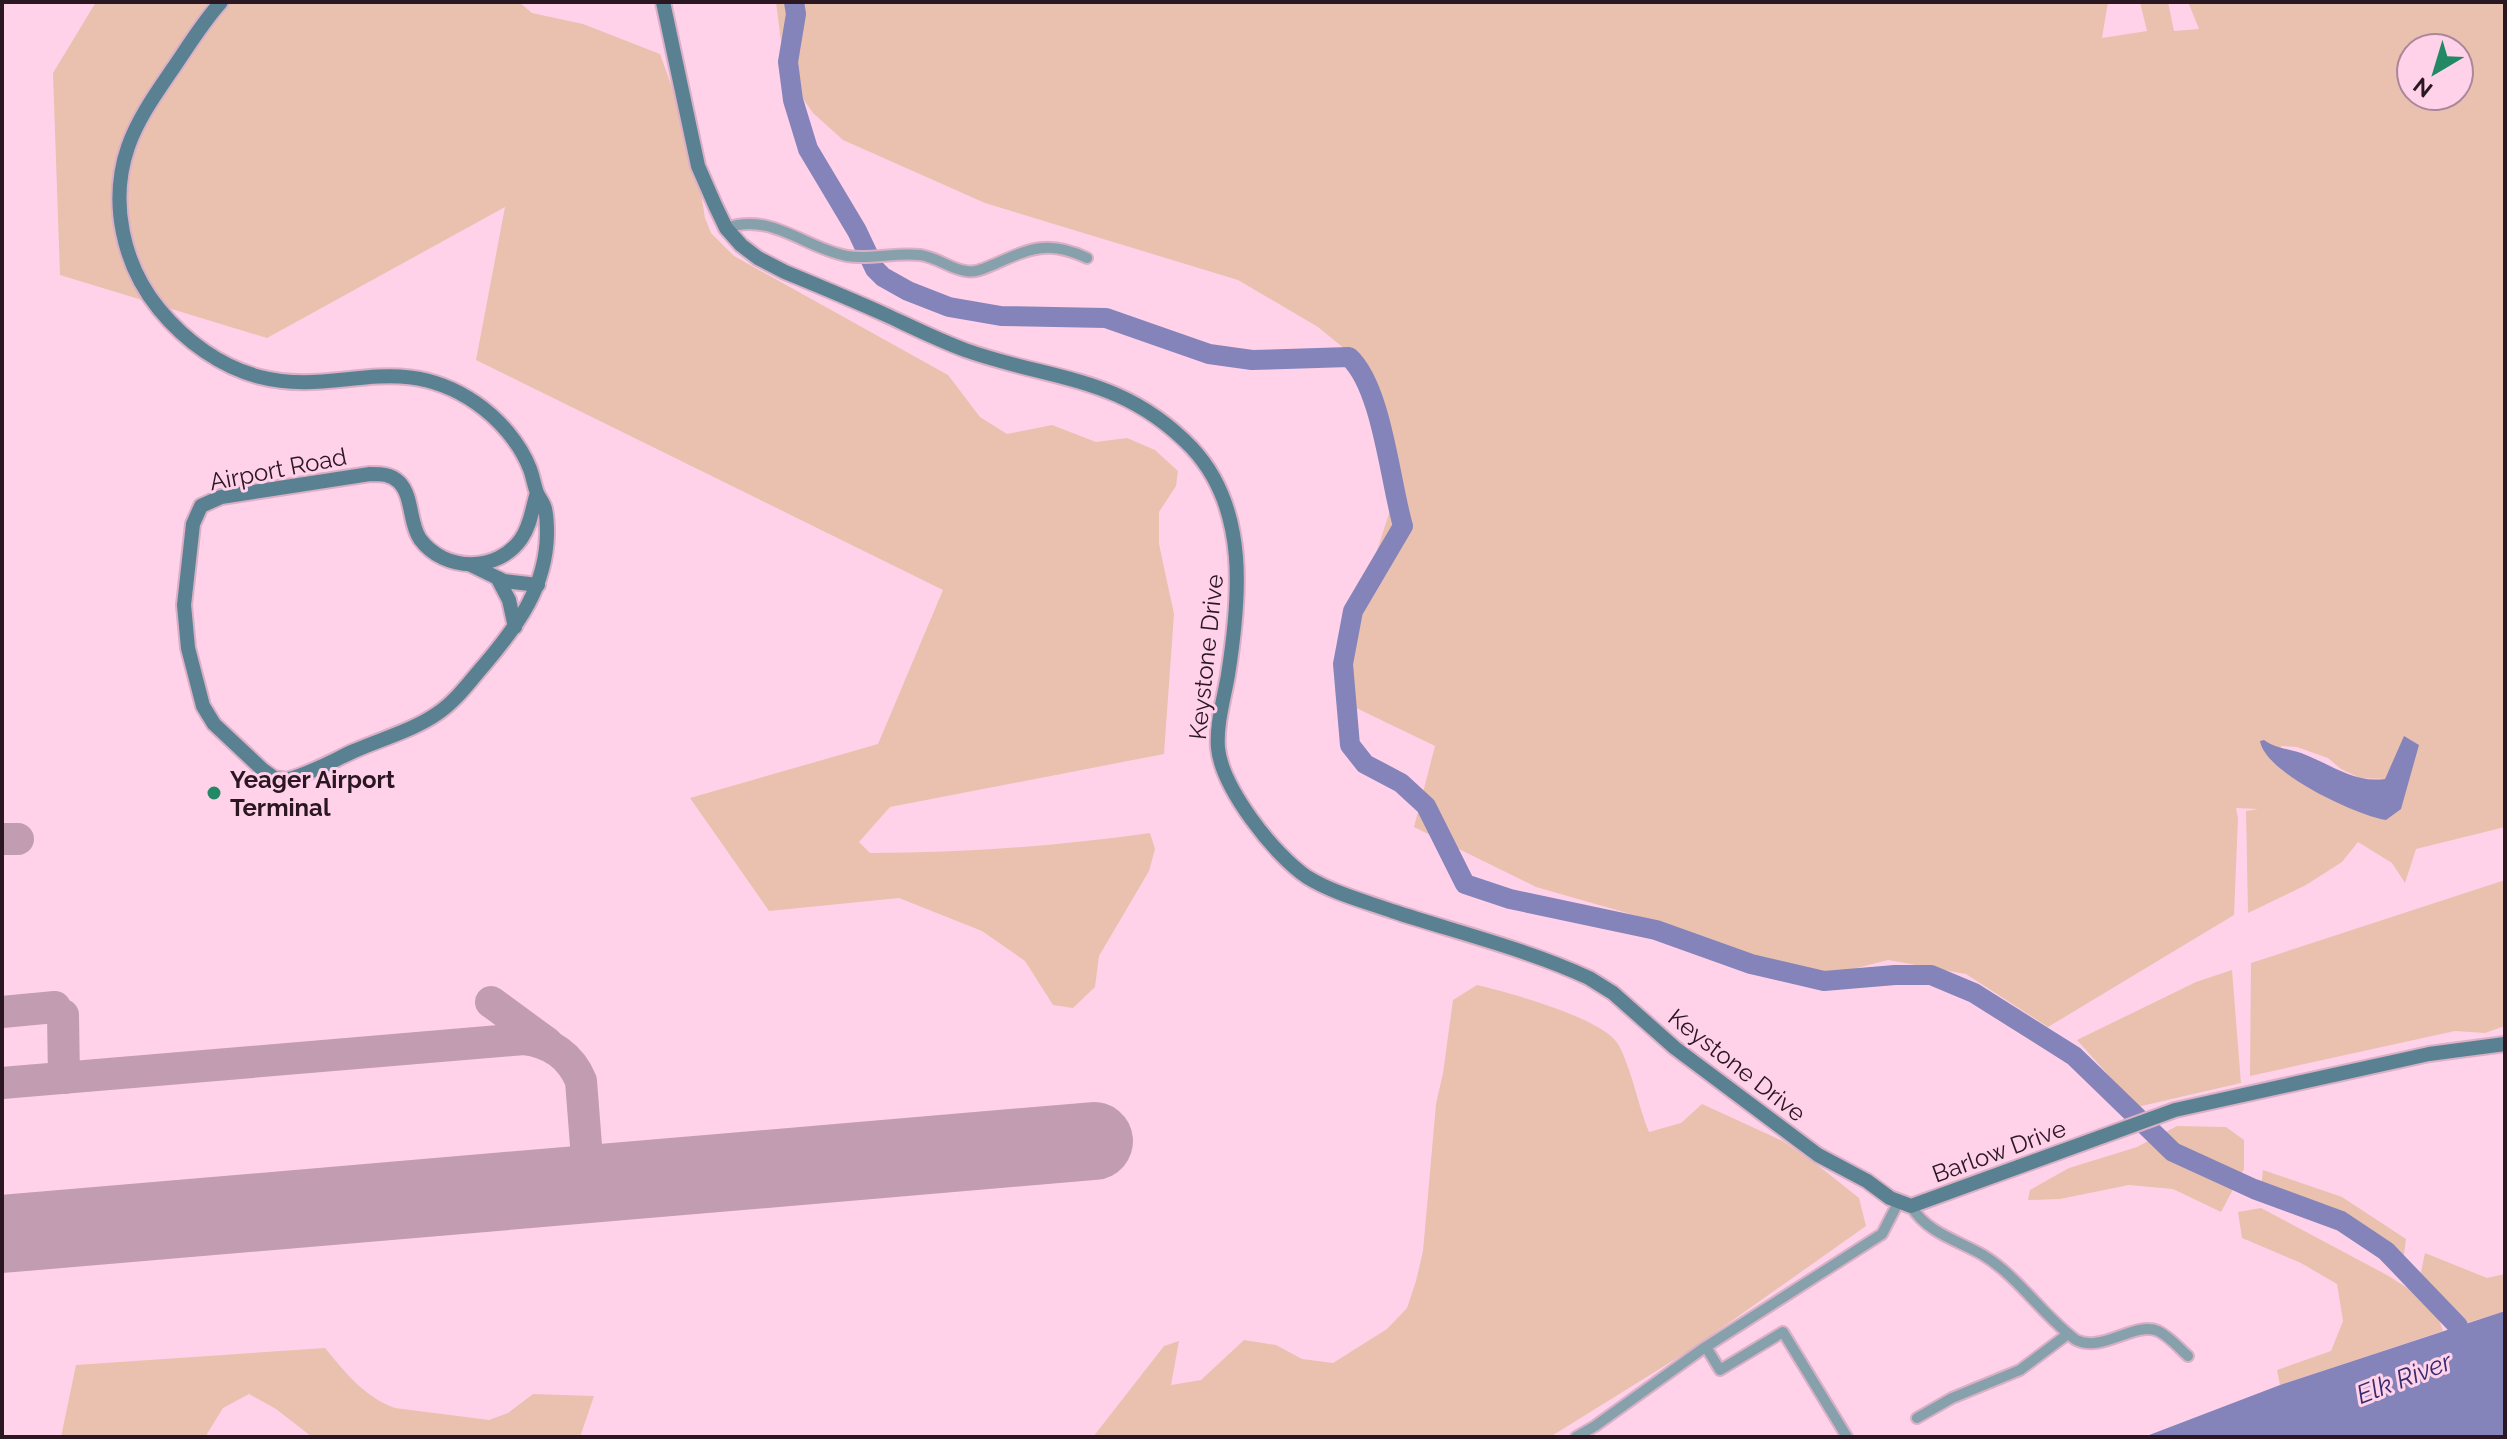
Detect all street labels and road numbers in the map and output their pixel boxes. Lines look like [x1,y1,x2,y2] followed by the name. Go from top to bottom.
[207,441,349,497] street label: Airport Road
[1183,573,1229,741] street label: Keystone Drive
[1663,1002,1811,1128] street label: Keystone Drive
[1928,1113,2070,1189] street label: Barlow Drive

